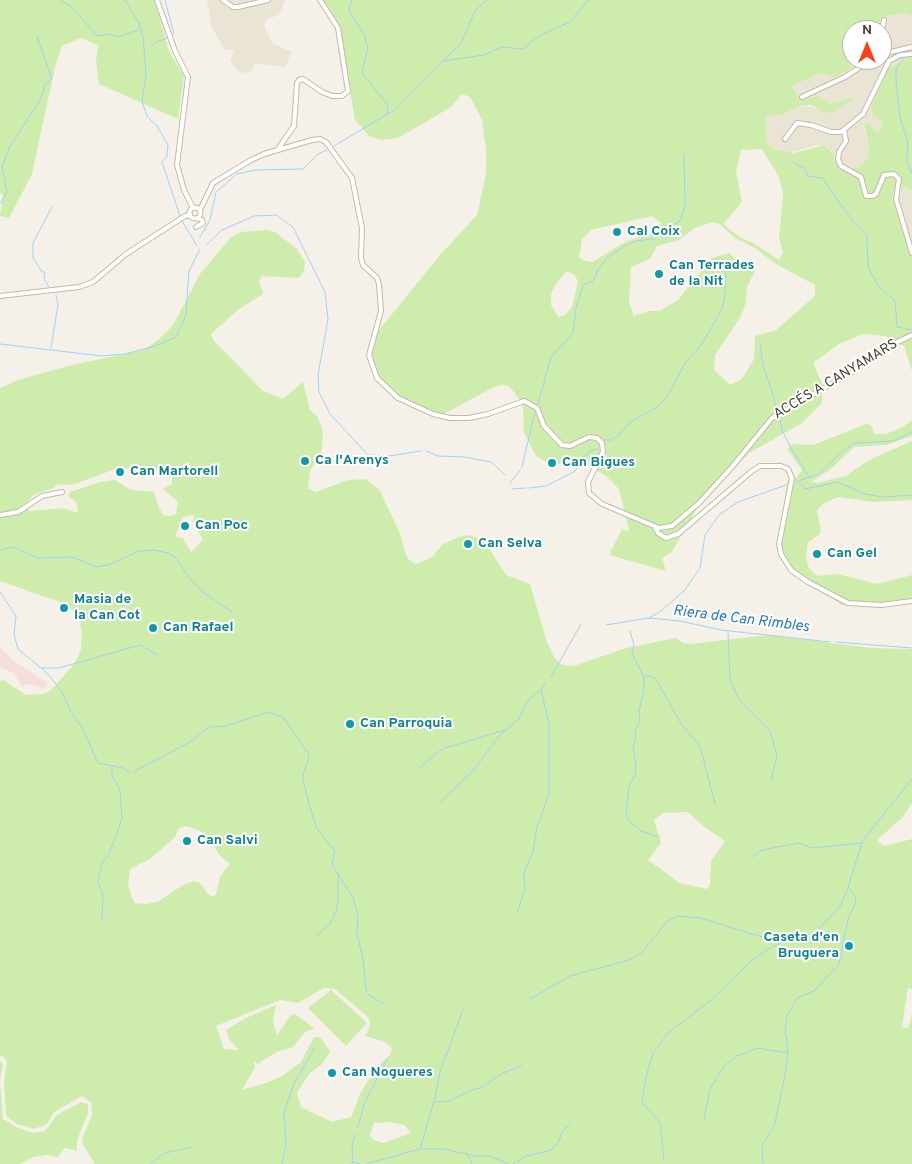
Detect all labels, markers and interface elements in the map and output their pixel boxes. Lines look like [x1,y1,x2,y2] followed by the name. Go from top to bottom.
[842,20,892,70] north arrow
[862,22,872,39] text: N
[627,224,680,240] place label: Cal Coix
[611,226,623,238] marker: Cal Coix
[669,258,754,290] place label: Can Terrades de la Nit
[653,268,665,280] marker: Can Terrades de la Nit
[771,336,901,424] street label: ACCÉS A CANYAMARS
[315,453,389,469] place label: Ca l'Arenys
[299,455,311,467] marker: Ca l'Arenys
[562,455,635,471] place label: Can Bigues
[546,457,558,469] marker: Can Bigues
[130,464,218,480] place label: Can Martorell
[114,466,126,478] marker: Can Martorell
[195,518,248,534] place label: Can Poc
[179,520,191,532] marker: Can Poc
[478,536,542,552] place label: Can Selva
[462,538,474,550] marker: Can Selva
[827,546,877,562] place label: Can Gel
[811,548,823,560] marker: Can Gel
[74,592,140,624] place label: Masia de la Can Cot
[58,602,70,614] marker: Masia de la Can Cot
[672,603,810,637] water label: Riera de Can Rimbles
[163,620,233,636] place label: Can Rafael
[147,622,159,634] marker: Can Rafael
[360,716,452,732] place label: Can Parroquia
[344,718,356,730] marker: Can Parroquia
[197,833,258,849] place label: Can Salvi
[181,835,193,847] marker: Can Salvi
[763,930,839,962] place label: Caseta d'en Bruguera
[843,940,855,952] marker: Caseta d'en Bruguera
[342,1065,433,1081] place label: Can Nogueres
[326,1067,338,1079] marker: Can Nogueres

